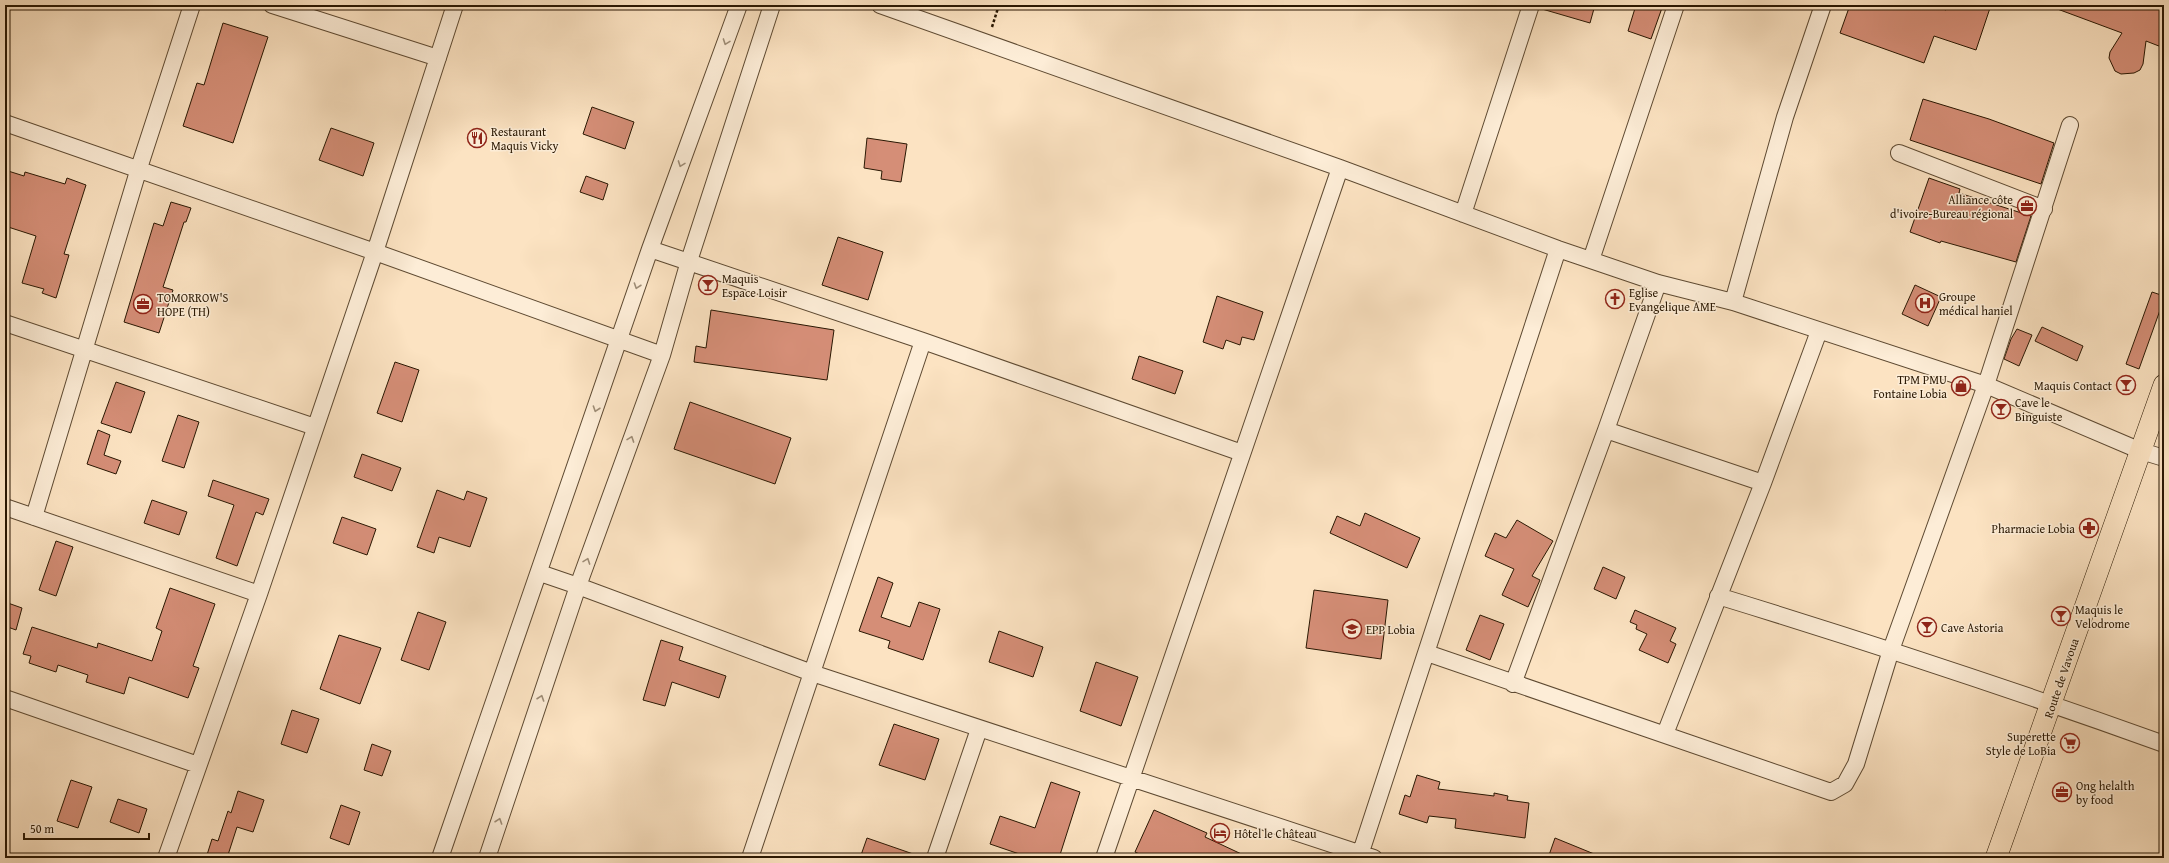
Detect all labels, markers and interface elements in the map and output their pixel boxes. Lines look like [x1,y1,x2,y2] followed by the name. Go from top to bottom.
[722,38,730,45] one-way arrow
[491,123,559,154] place label: Restaurant Maquis Vicky
[466,127,488,149] restaurant icon: Restaurant Maquis Vicky
[677,160,686,167] one-way arrow
[1890,191,2014,222] place label: Alliance côte d'ivoire-Bureau régional
[2016,195,2038,217] office icon: Alliance côte d'ivoire-Bureau régional
[722,270,787,301] place label: Maquis Espace Loisir
[697,274,719,296] bar icon: Maquis Espace Loisir
[634,283,642,290] one-way arrow
[1629,284,1716,315] place label: Eglise Evangelique AME
[1604,288,1626,310] church icon: Eglise Evangelique AME
[1939,288,2013,319] place label: Groupe médical haniel
[157,289,229,320] place label: TOMORROW'S HOPE (TH)
[1914,292,1936,314] hospital icon: Groupe médical haniel
[132,293,154,315] office icon: TOMORROW'S HOPE (TH)
[1873,371,1947,402] place label: TPM PMU Fontaine Lobia
[2115,374,2137,396] bar icon: Maquis Contact
[1950,375,1972,397] shop icon: TPM PMU Fontaine Lobia
[2034,377,2113,394] place label: Maquis Contact
[2015,394,2063,425] place label: Cave le Binguiste
[1990,398,2012,420] bar icon: Cave le Binguiste
[592,406,600,413] one-way arrow
[627,436,635,443] one-way arrow
[2078,517,2100,539] pharmacy icon: Pharmacie Lobia
[1992,520,2075,537] place label: Pharmacie Lobia
[582,558,591,565] one-way arrow
[2075,601,2130,632] place label: Maquis le Velodrome
[2050,605,2072,627] bar icon: Maquis le Velodrome
[1916,616,1938,638] bar icon: Cave Astoria
[1341,618,1363,640] school or university icon: EPP Lobia
[1941,619,2004,636] place label: Cave Astoria
[1366,621,1415,638] place label: EPP Lobia
[2039,636,2083,720] street label: Route de Vavoua
[536,694,545,701] one-way arrow
[1986,728,2056,759] place label: Superette Style de LoBia
[2059,732,2081,754] supermarket icon: Superette Style de LoBia
[2076,777,2135,808] place label: Ong helalth by food
[2051,781,2073,803] office icon: Ong helalth by food
[24,815,149,841] scale bar
[495,818,503,825] one-way arrow
[30,820,54,837] text: 50 m
[1209,822,1231,844] hotel icon: Hôtel le Château
[1234,825,1317,842] place label: Hôtel le Château

